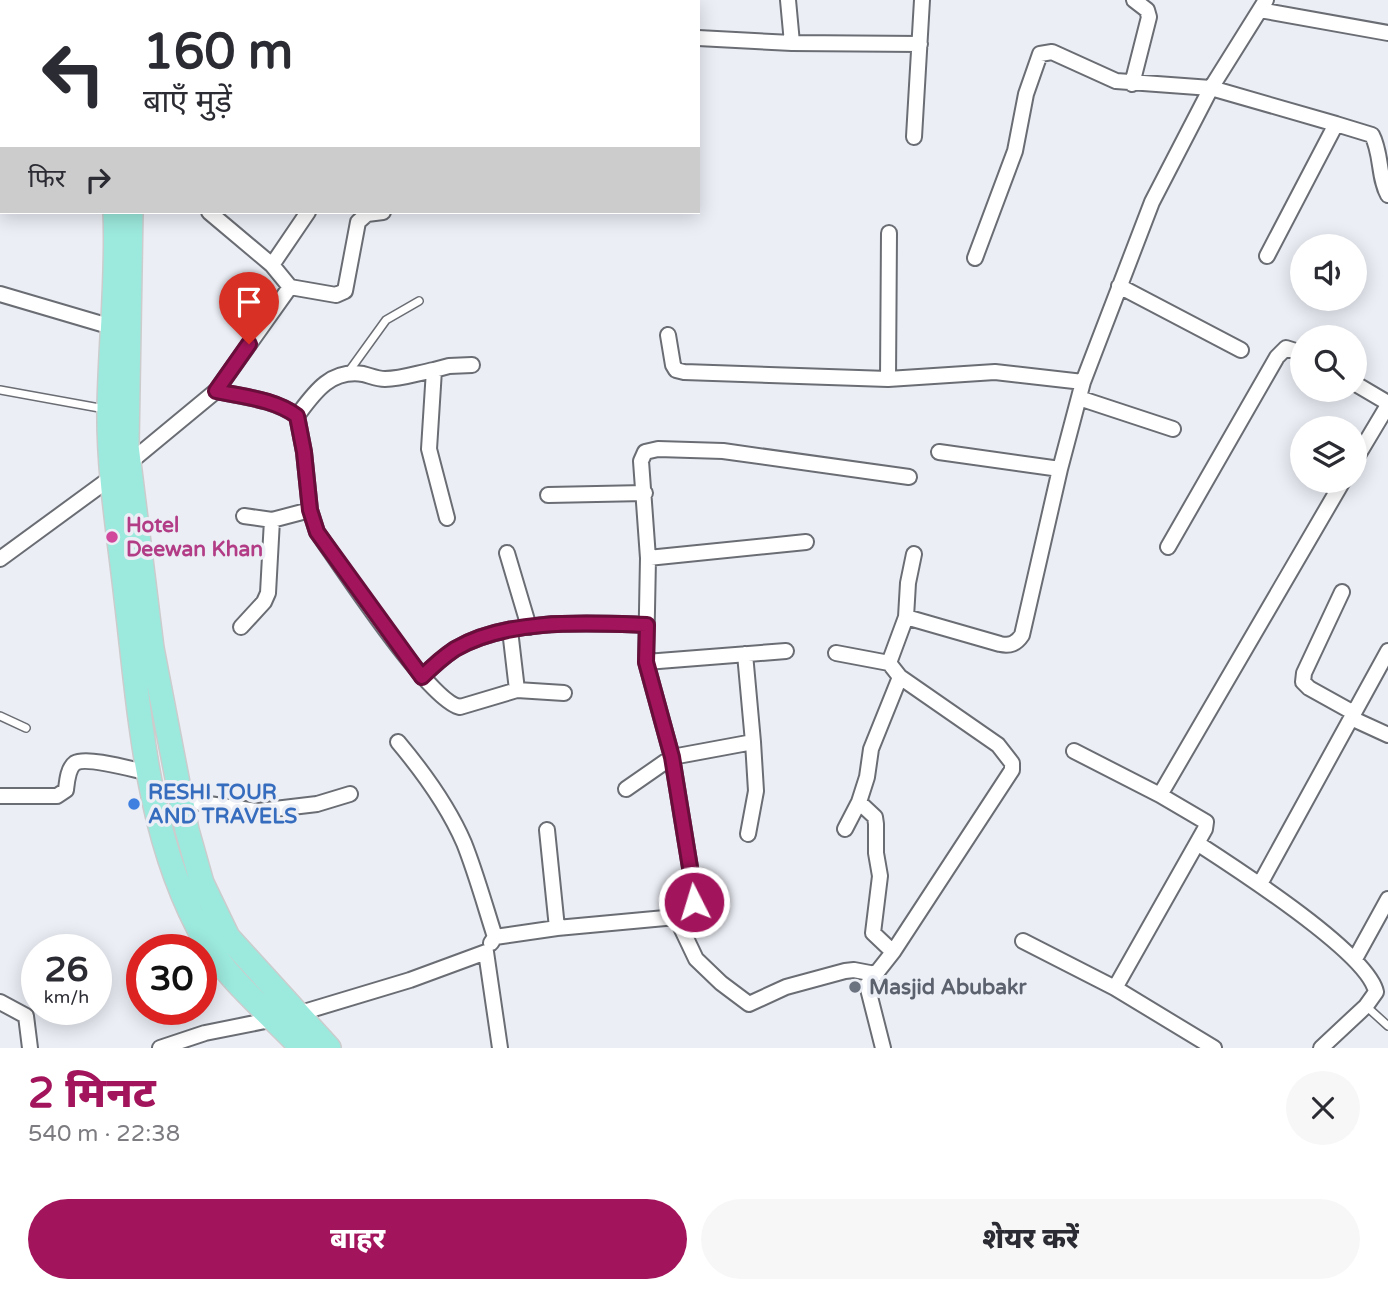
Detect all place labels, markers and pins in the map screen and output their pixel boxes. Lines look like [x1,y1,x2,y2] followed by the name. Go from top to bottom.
[219,272,279,344] pin
[126,513,263,562] place label: Hotel Deewan Khan
[104,529,120,545] marker: Hotel Deewan Khan
[148,780,297,829] place label: RESHI TOUR AND TRAVELS
[126,796,142,812] marker: RESHI TOUR AND TRAVELS
[869,975,1028,1000] place label: Masjid Abubakr
[847,979,863,995] marker: Masjid Abubakr

